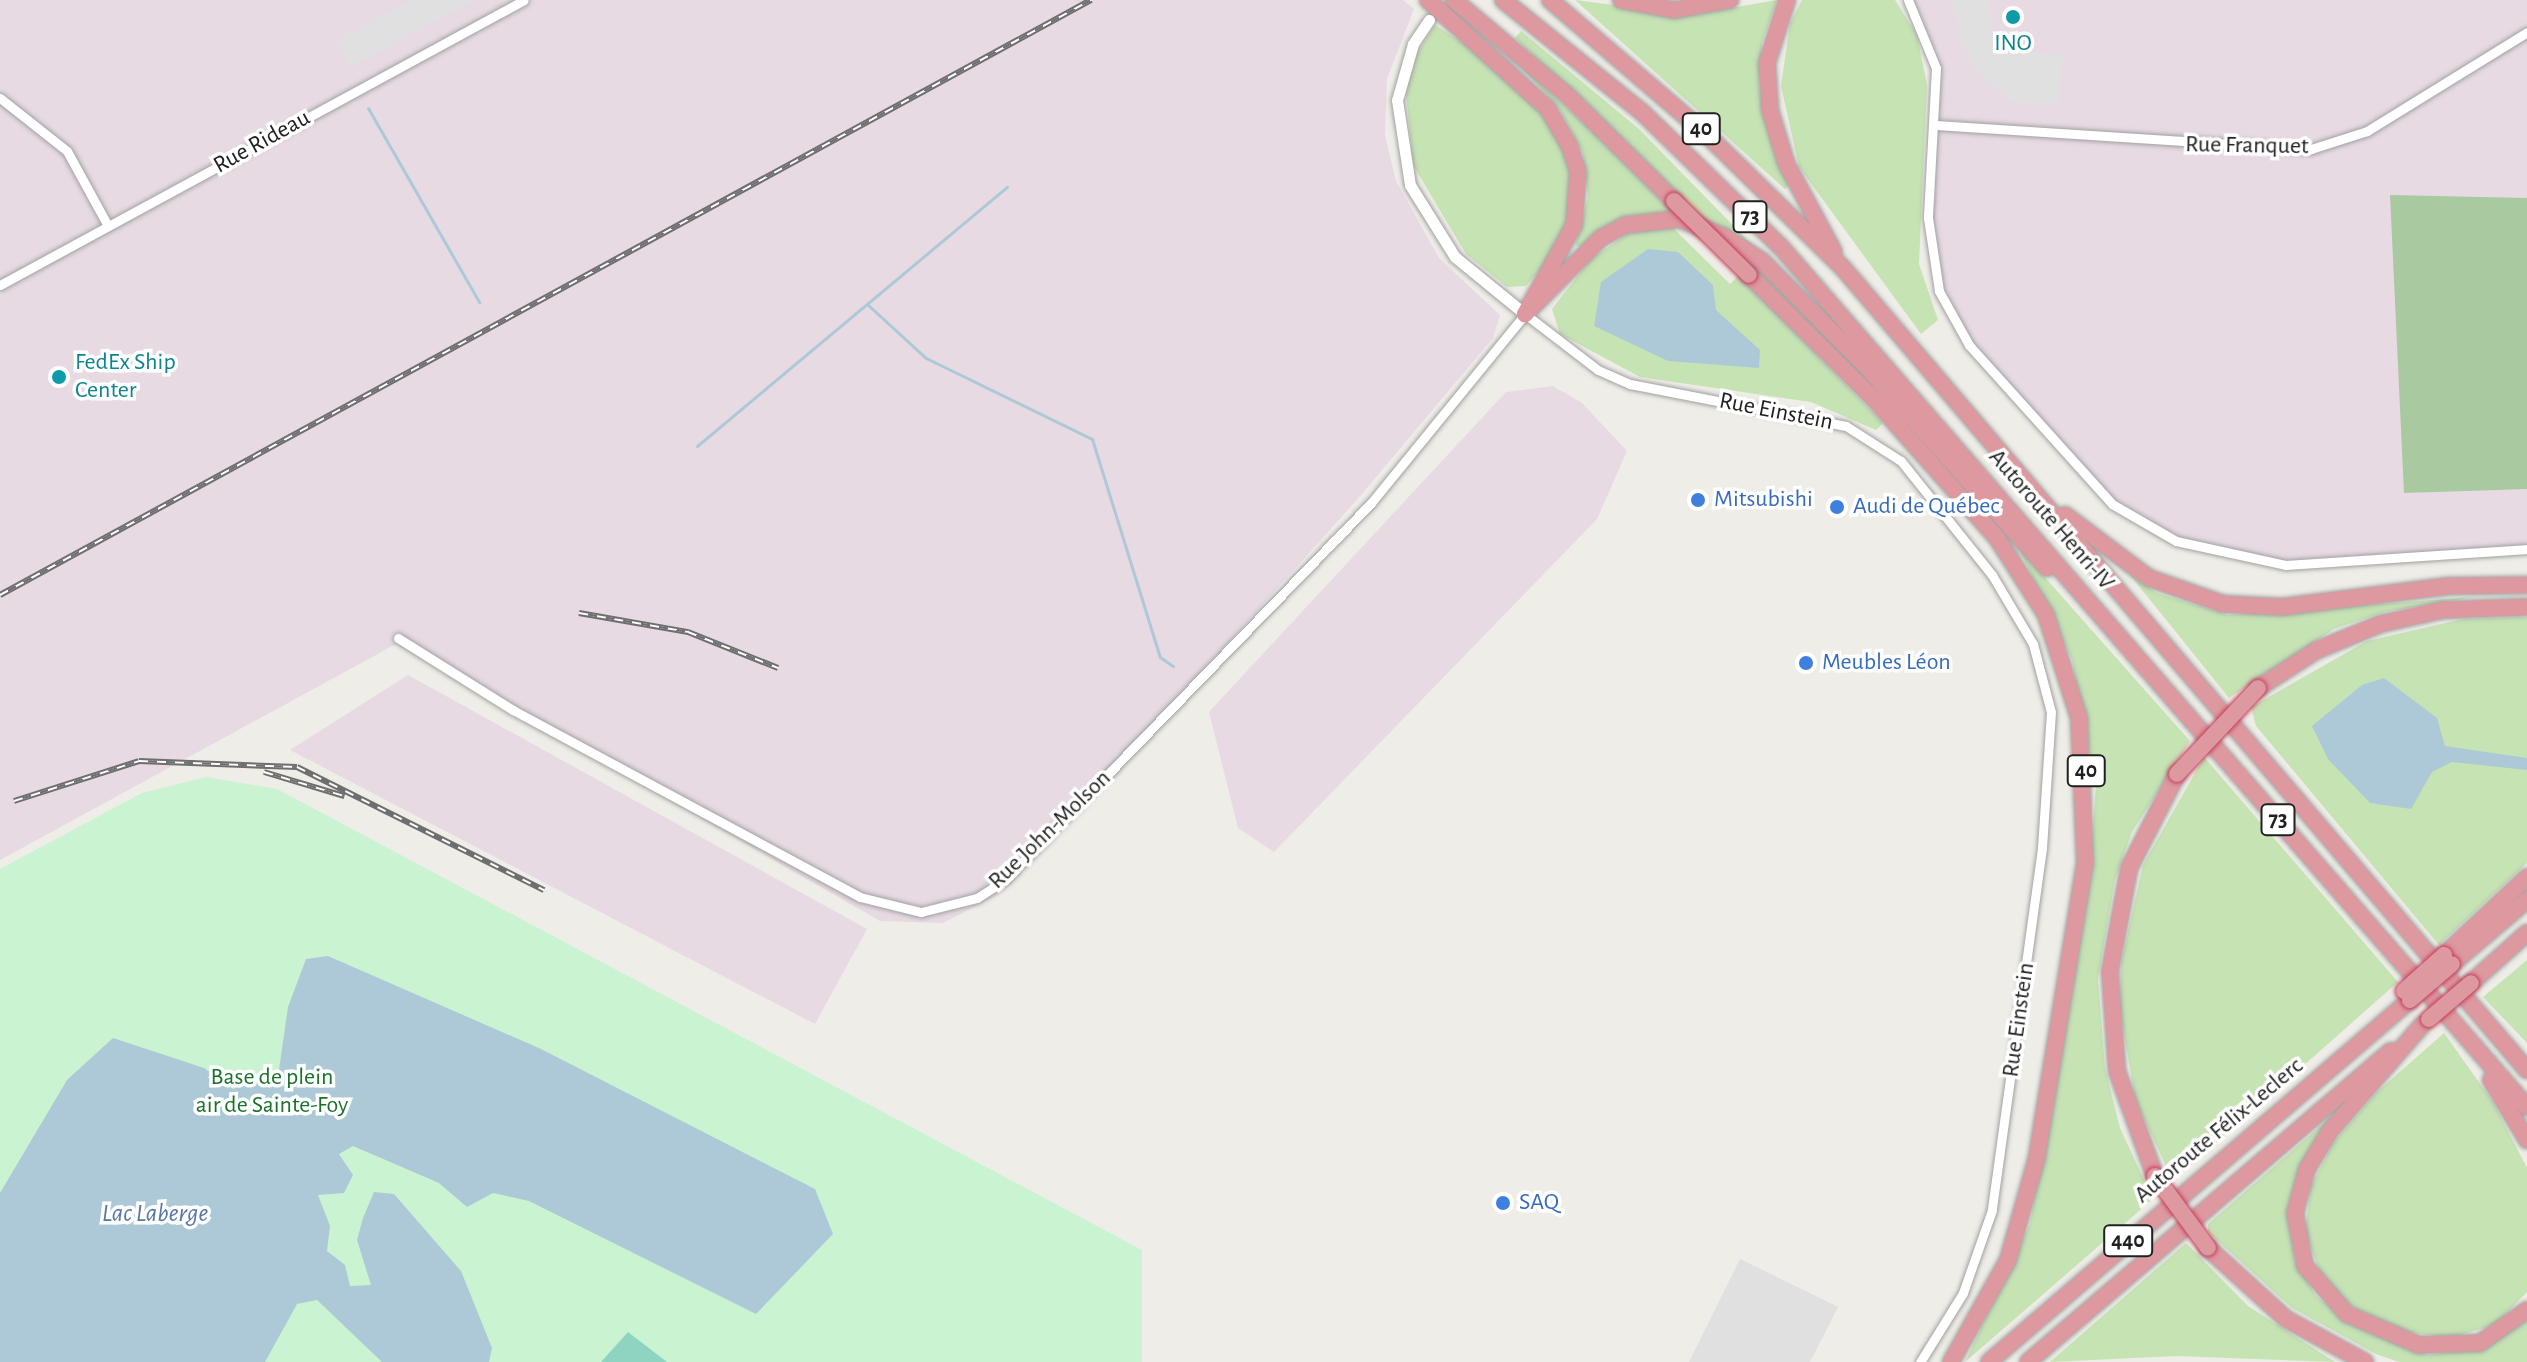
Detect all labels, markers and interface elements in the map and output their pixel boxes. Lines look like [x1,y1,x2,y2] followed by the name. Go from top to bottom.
[2004,8,2022,26] marker: INO
[1994,30,2032,58] place label: INO
[209,104,315,180] street label: Rue Rideau
[1681,111,1721,147] road number: 40
[2185,131,2309,161] street label: Rue Franquet
[1732,199,1768,235] road number: 73
[75,349,176,405] place label: FedEx Ship Center
[50,368,68,386] marker: FedEx Ship Center
[1717,387,1835,437] street label: Rue Einstein
[1982,444,2120,596] street label: Autoroute Henri-IV
[1714,486,1813,514] place label: Mitsubishi
[1689,491,1707,509] marker: Mitsubishi
[1853,493,2000,521] place label: Audi de Québec
[1828,498,1846,516] marker: Audi de Québec
[1822,649,1951,677] place label: Meubles Léon
[1797,654,1815,672] marker: Meubles Léon
[2066,753,2106,789] road number: 40
[983,764,1117,896] street label: Rue John-Molson
[2260,802,2296,838] road number: 73
[1997,961,2041,1079] street label: Rue Einstein
[2129,1052,2309,1210] street label: Autoroute Félix-Leclerc
[196,1064,348,1120] park label: Base de plein air de Sainte-Foy
[1519,1189,1559,1217] place label: SAQ
[1494,1194,1512,1212] marker: SAQ
[102,1198,208,1230] water label: Lac Laberge
[2102,1223,2154,1259] road number: 440

